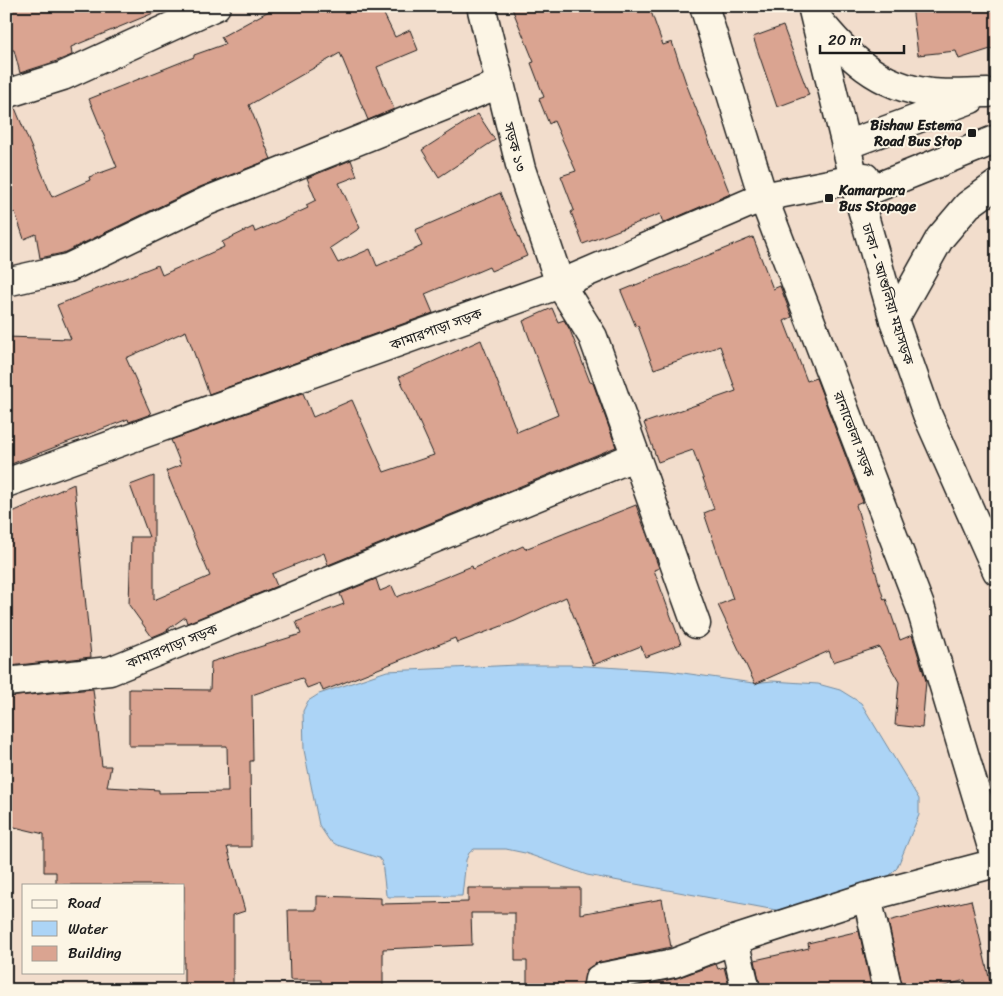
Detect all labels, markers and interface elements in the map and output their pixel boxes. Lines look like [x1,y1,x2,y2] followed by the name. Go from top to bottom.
[820,22,904,54] scale bar
[828,27,862,53] text: 20 m
[870,113,963,154] place label: Bishaw Estema Road Bus Stop
[496,119,533,175] street label: সড়ক ১৩
[966,127,978,139] marker: Bishaw Estema Road Bus Stop
[838,178,917,219] place label: Kamarpara Bus Stopage
[823,192,835,204] marker: Kamarpara Bus Stopage
[854,219,921,369] street label: ঢাকা - আশুলিয়া মহাসড়ক
[386,301,487,358] street label: কামারপাড়া সড়ক
[825,387,882,482] street label: রানাভোলা সড়ক
[122,616,222,677] street label: কামারপাড়া সড়ক
[22,884,185,974] legend
[68,890,101,916] text: Road
[68,916,108,942] text: Water
[68,940,122,966] text: Building

